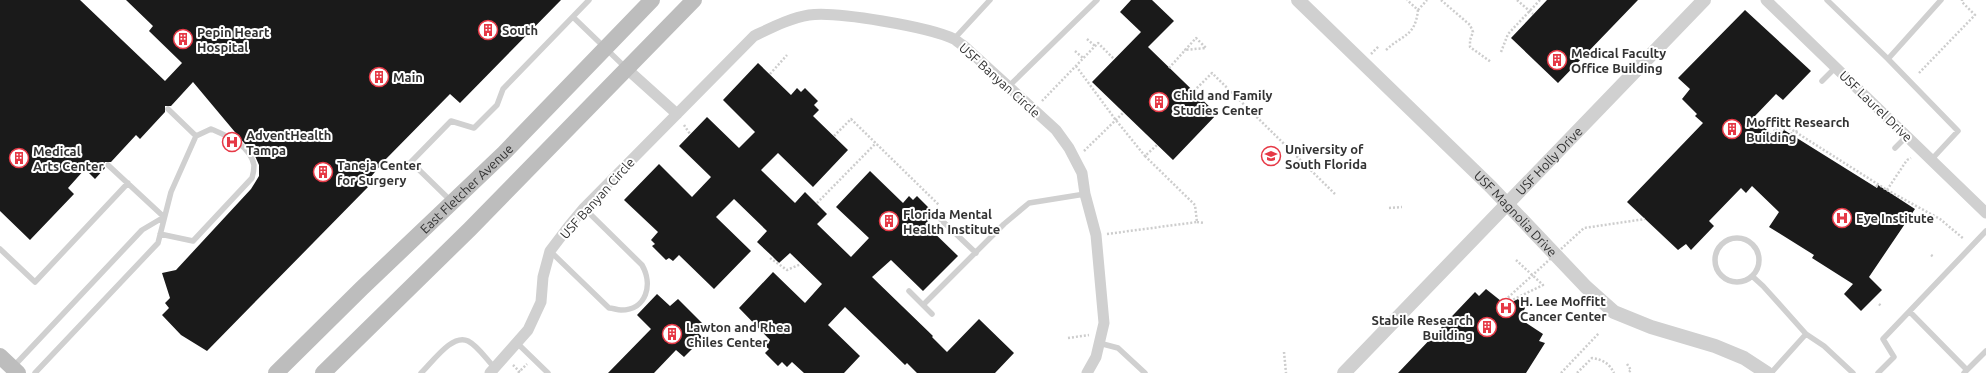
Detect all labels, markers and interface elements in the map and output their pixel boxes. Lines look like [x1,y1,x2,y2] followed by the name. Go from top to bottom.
[477,19,499,41] building icon: South
[502,23,538,37] place label: South
[197,25,270,54] place label: Pepin Heart Hospital
[172,28,194,50] building icon: Pepin Heart Hospital
[957,40,1043,120] street label: USF Banyan Circle
[1571,46,1666,75] place label: Medical Faculty Office Building
[1546,49,1568,71] building icon: Medical Faculty Office Building
[368,66,390,88] building icon: Main
[1837,68,1915,144] street label: USF Laurel Drive
[393,70,423,84] place label: Main
[1173,88,1273,117] place label: Child and Family Studies Center
[1148,91,1170,113] building icon: Child and Family Studies Center
[1746,115,1850,144] place label: Moffitt Research Building
[1721,118,1743,140] building icon: Moffitt Research Building
[1513,124,1585,198] street label: USF Holly Drive
[246,128,331,157] place label: AdventHealth Tampa
[221,131,243,153] hospital icon: AdventHealth Tampa
[417,141,516,236] street label: East Fletcher Avenue
[1285,142,1367,171] place label: University of South Florida
[33,144,104,173] place label: Medical Arts Center
[1260,145,1282,167] school or university icon: University of South Florida
[8,147,30,169] building icon: Medical Arts Center
[557,155,637,241] street label: USF Banyan Circle
[337,158,422,187] place label: Taneja Center for Surgery
[312,161,334,183] building icon: Taneja Center for Surgery
[1472,168,1560,259] street label: USF Magnolia Drive
[903,207,1000,236] place label: Florida Mental Health Institute
[1831,207,1853,229] hospital icon: Eye Institute
[878,210,900,232] building icon: Florida Mental Health Institute
[1856,211,1934,225] place label: Eye Institute
[1520,294,1607,323] place label: H. Lee Moffitt Cancer Center
[1495,297,1517,319] hospital icon: H. Lee Moffitt Cancer Center
[1372,313,1473,342] place label: Stabile Research Building
[1476,316,1498,338] building icon: Stabile Research Building
[686,320,791,349] place label: Lawton and Rhea Chiles Center
[661,323,683,345] building icon: Lawton and Rhea Chiles Center

